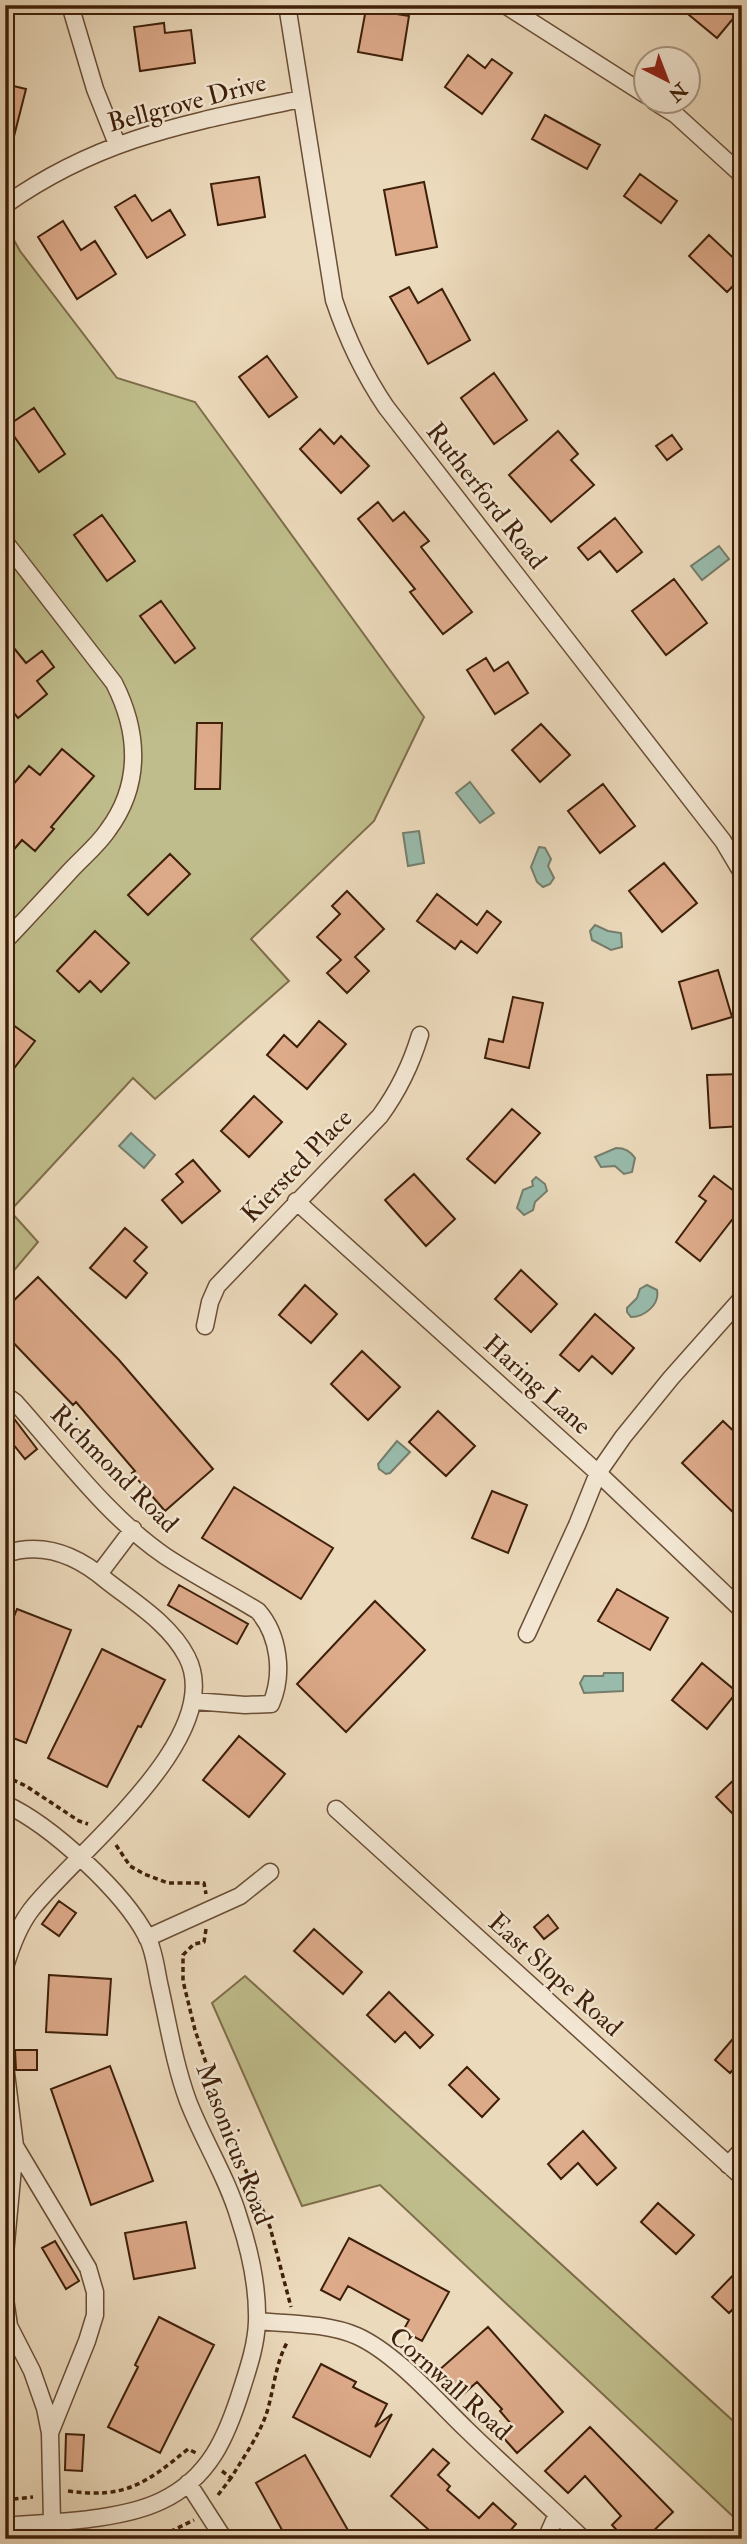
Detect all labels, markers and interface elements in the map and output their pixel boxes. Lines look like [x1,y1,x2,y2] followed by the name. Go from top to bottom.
[632,46,702,116] north arrow
[104,66,270,140] street label: Bellgrove Drive
[663,77,693,107] text: N
[419,416,553,576] street label: Rutherford Road
[235,1102,359,1230] street label: Kiersted Place
[476,1328,598,1442] street label: Haring Lane
[43,1398,185,1540] street label: Richmond Road
[481,1906,629,2044] street label: East Slope Road
[189,2059,279,2229] street label: Masonicus Road
[382,2321,518,2448] street label: Cornwall Road

